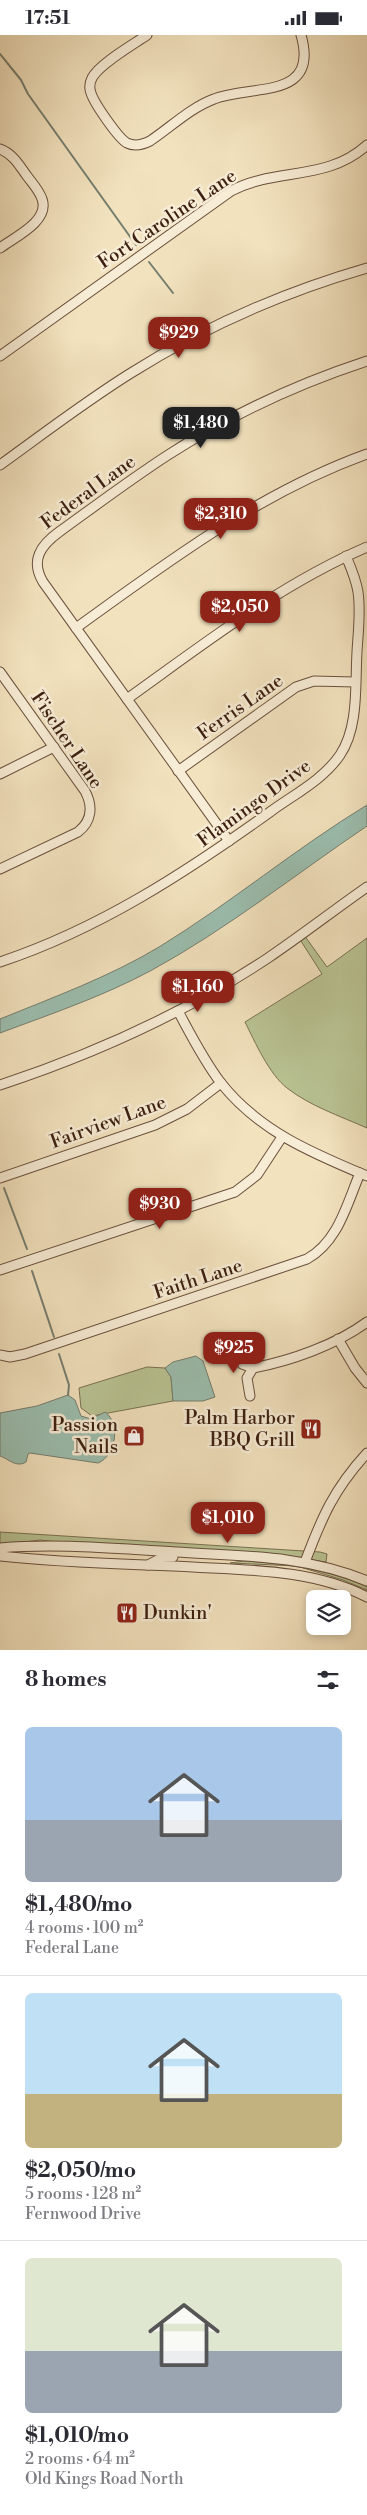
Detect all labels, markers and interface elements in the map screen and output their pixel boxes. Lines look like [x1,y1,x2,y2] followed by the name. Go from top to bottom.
[25,6,70,30] text: 17:51
[93,164,241,274] street label: Fort Caroline Lane
[149,317,209,359] pin: $929
[159,323,199,343] text: $929
[160,407,242,449] pin: $1,480
[174,413,228,433] text: $1,480
[36,449,140,535] street label: Federal Lane
[180,497,262,540] pin: $2,310
[195,504,247,524] text: $2,310
[199,591,281,633] pin: $2,050
[211,597,269,617] text: $2,050
[192,669,288,745] street label: Ferris Lane
[26,687,108,793] street label: Fischer Lane
[192,754,316,852] street label: Flamingo Drive
[157,971,239,1013] pin: $1,160
[172,977,224,997] text: $1,160
[47,1090,169,1154] street label: Fairview Lane
[130,1187,190,1230] pin: $930
[140,1194,180,1214] text: $930
[150,1253,246,1305] street label: Faith Lane
[204,1331,264,1374] pin: $925
[214,1338,254,1358] text: $925
[185,1406,295,1452] place label: Palm Harbor BBQ Grill
[51,1413,118,1459] place label: Passion Nails
[299,1417,323,1441] restaurant icon: Palm Harbor BBQ Grill
[122,1424,146,1448] shop icon: Passion Nails
[187,1501,269,1544] pin: $1,010
[202,1508,254,1528] text: $1,010
[306,1590,351,1635] map controls
[306,1590,351,1635] button: layers
[115,1601,139,1625] restaurant icon: Dunkin'
[143,1601,212,1625] place label: Dunkin'
[314,1666,342,1694] icon: filters
[25,1667,107,1693] text: 8 homes
[139,1760,229,1850] icon: home
[25,1892,132,1918] text: $1,480/mo
[25,1918,143,1938] text: 4 rooms · 100 m²
[25,1938,119,1958] text: Federal Lane
[139,2025,229,2115] icon: home
[25,2158,136,2184] text: $2,050/mo
[25,2184,141,2204] text: 5 rooms · 128 m²
[25,2204,141,2224] text: Fernwood Drive
[139,2290,229,2380] icon: home
[25,2423,129,2449] text: $1,010/mo
[25,2449,135,2469] text: 2 rooms · 64 m²
[25,2469,184,2489] text: Old Kings Road North

